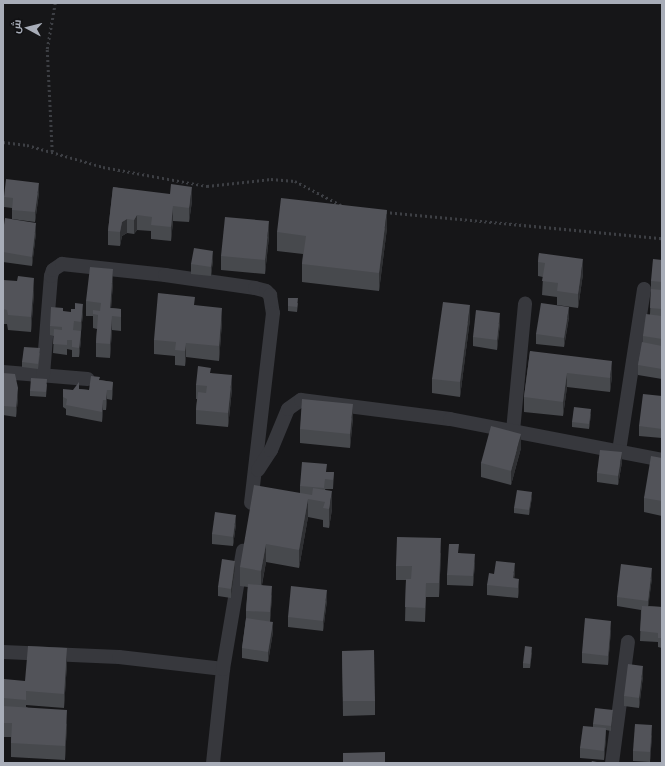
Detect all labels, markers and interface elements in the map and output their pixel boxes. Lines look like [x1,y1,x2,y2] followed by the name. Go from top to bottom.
[8,8,48,48] north arrow
[8,19,24,34] text: ش

